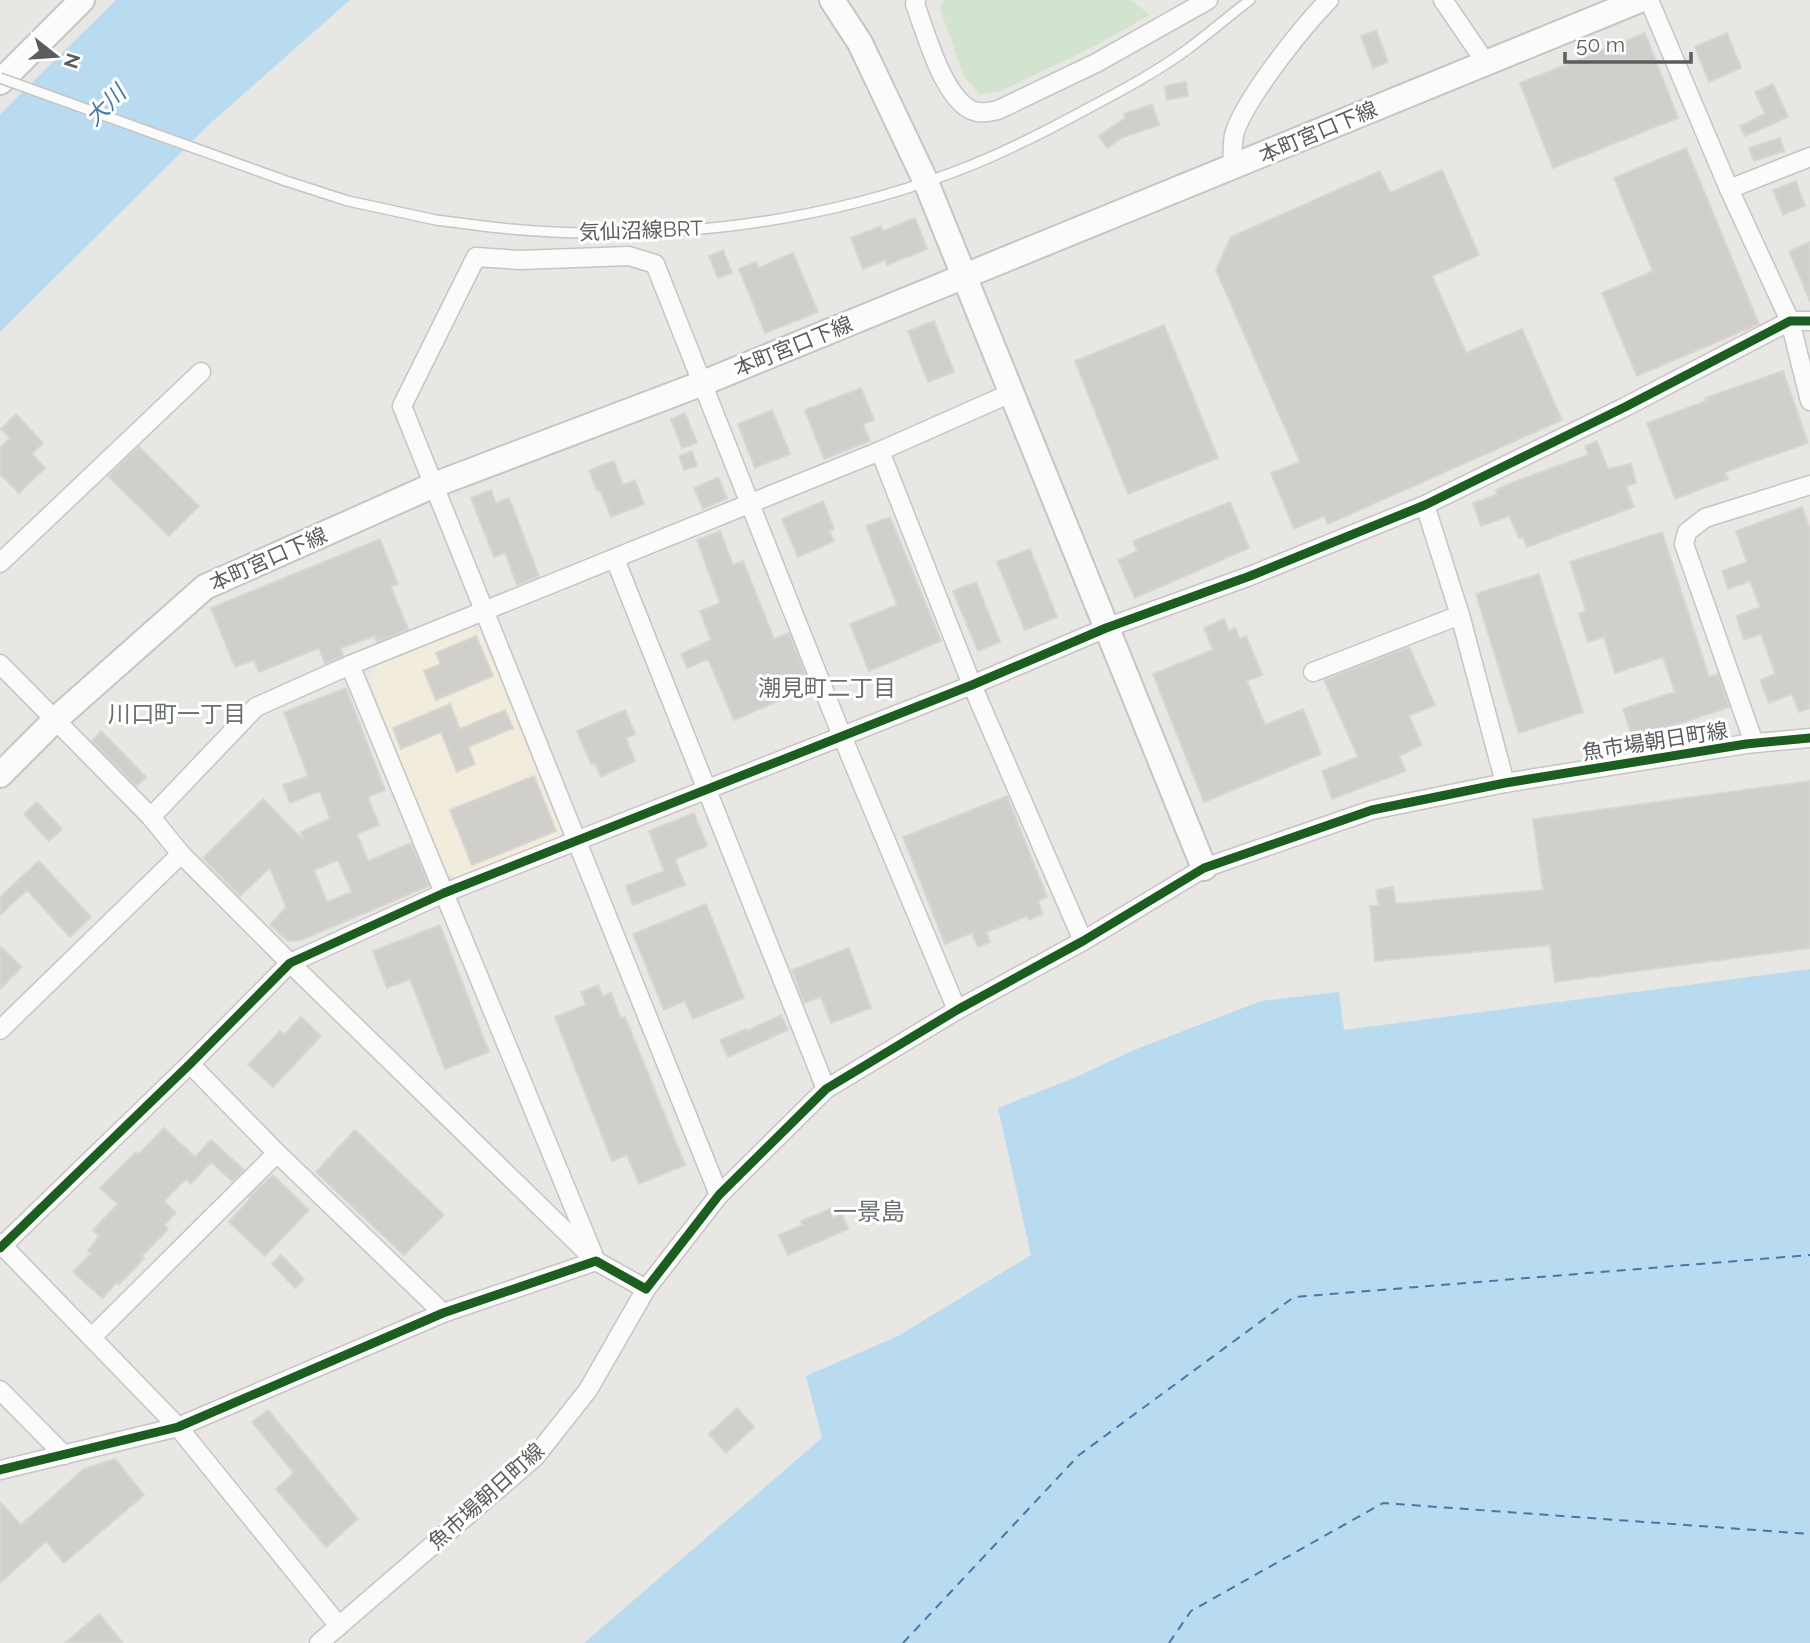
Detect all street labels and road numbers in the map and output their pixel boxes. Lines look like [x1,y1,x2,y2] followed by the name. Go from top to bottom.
[1255,96,1381,168] street label: 本町宮口下線
[578,215,704,245] street label: 気仙沼線BRT
[730,311,856,381] street label: 本町宮口下線
[205,522,331,596] street label: 本町宮口下線
[1580,717,1730,765] street label: 魚市場朝日町線
[423,1438,549,1554] street label: 魚市場朝日町線

